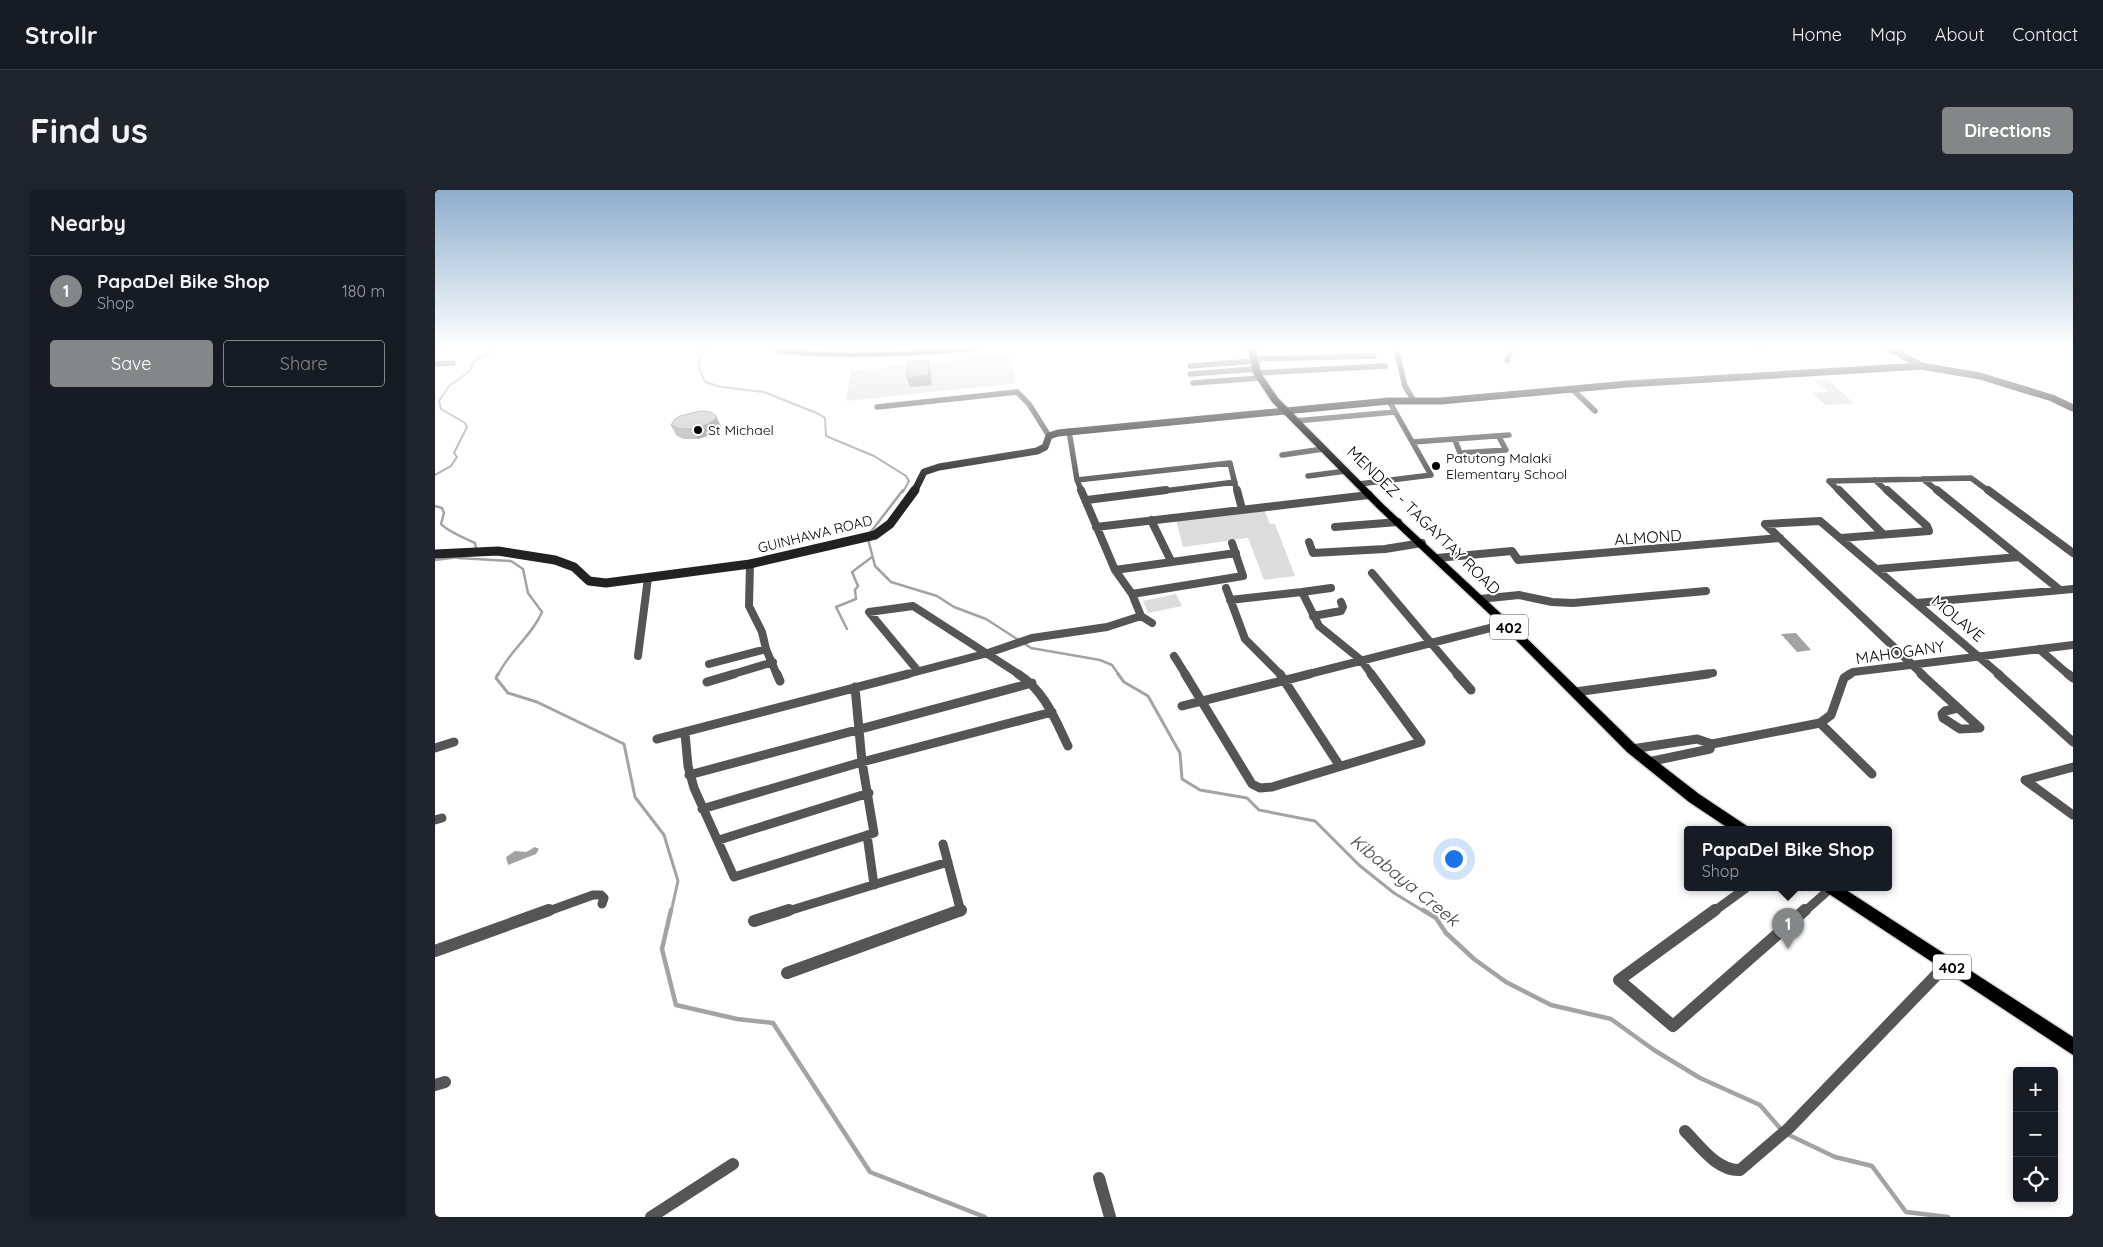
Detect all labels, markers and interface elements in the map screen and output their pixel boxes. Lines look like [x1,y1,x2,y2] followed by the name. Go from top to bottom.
[25,20,97,50] text: Strollr
[1792,23,1842,46] text: Home
[1870,23,1907,46] text: Map
[1935,23,1985,46] text: About
[2013,23,2078,46] text: Contact
[1942,107,2073,154] button: Directions
[30,108,148,152] text: Find us
[50,210,126,236] text: Nearby
[97,269,270,293] text: PapaDel Bike Shop
[63,281,69,301] text: 1
[342,281,385,301] text: 180 m
[97,293,134,313] text: Shop
[50,340,213,387] button: Save
[223,340,385,387] button: Share
[708,421,774,439] place label: St Michael
[692,424,704,436] marker: St Michael
[1343,442,1505,598] street label: MENDEZ - TAGAYTAY ROAD
[1446,449,1567,483] place label: Patutong Malaki Elementary School
[1430,460,1442,472] marker: Patutong Malaki Elementary School
[756,511,874,557] street label: GUINHAWA ROAD
[1614,525,1682,549] street label: ALMOND
[1928,590,1988,646] street label: MOLAVE
[1490,614,1528,640] road number: 402
[1854,636,1946,668] street label: MAHOGANY
[1684,826,1892,891] popup
[1346,829,1465,932] water label: Kibabaya Creek
[1702,837,1874,861] text: PapaDel Bike Shop
[1441,846,1467,872] your location
[1702,861,1739,881] text: Shop
[1772,908,1804,949] pin: 1
[1933,954,1971,980] road number: 402
[2013,1067,2058,1202] map controls
[2013,1067,2058,1112] button: +
[2013,1112,2058,1157] button: −
[2013,1157,2058,1202] button: locate

